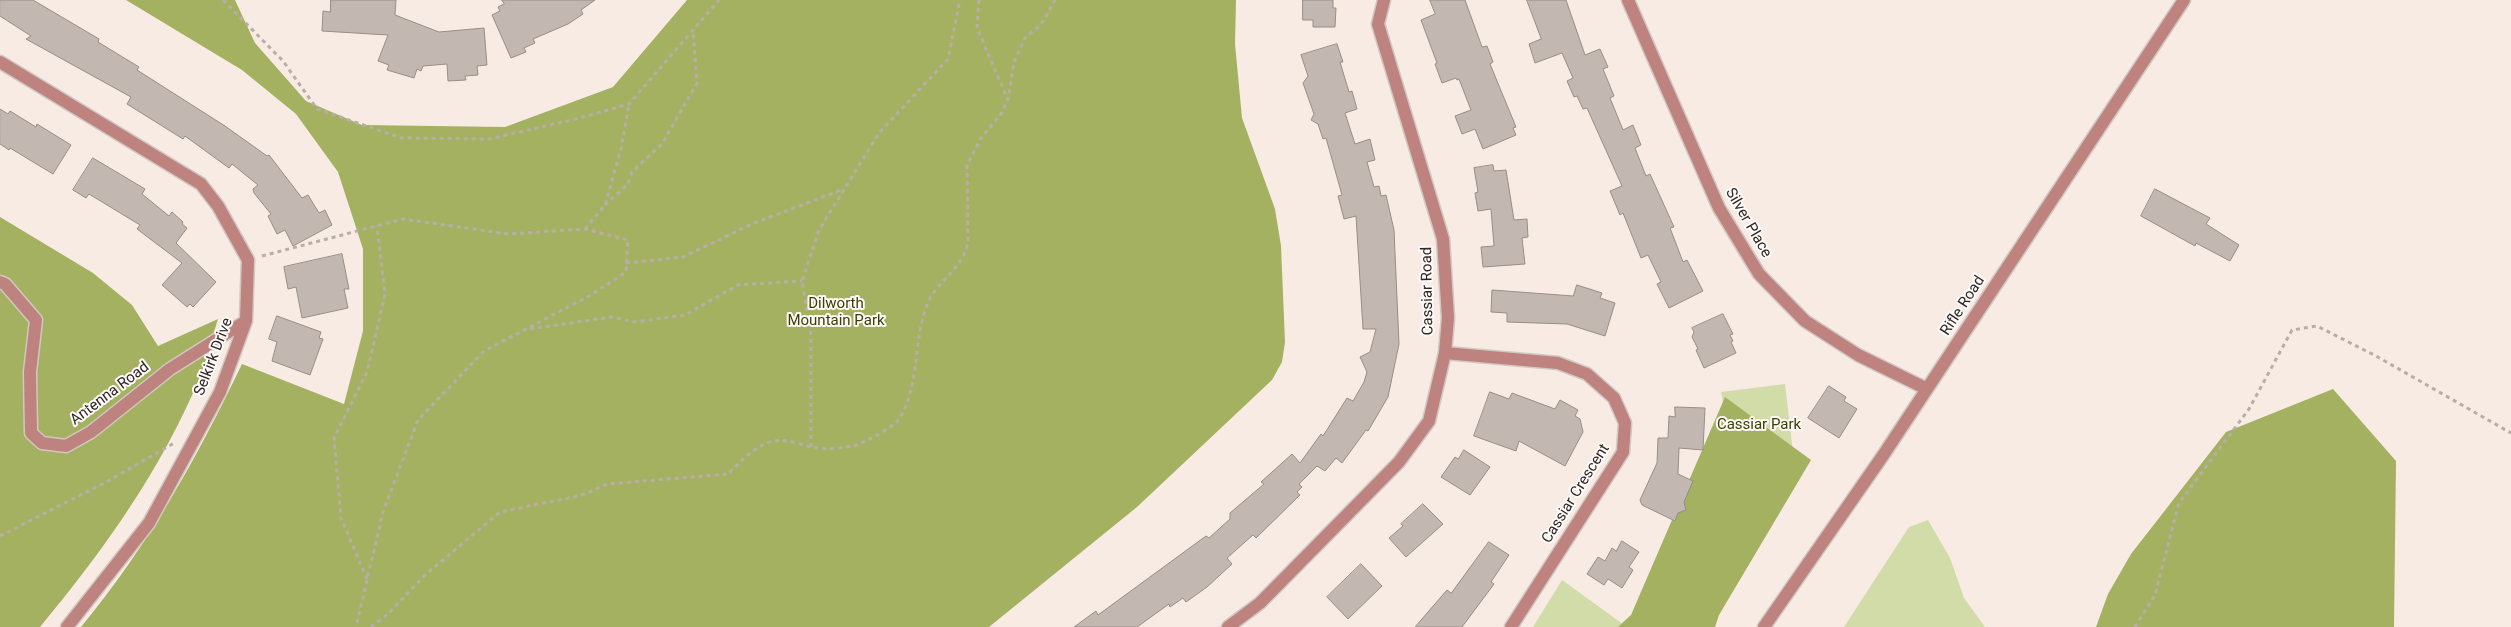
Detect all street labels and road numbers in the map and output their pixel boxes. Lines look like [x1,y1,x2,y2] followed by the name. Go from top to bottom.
[1721,185,1775,261] street label: Silver Place
[1418,247,1438,335] street label: Cassiar Road
[1937,273,1989,339] street label: Rifle Road
[191,316,237,398] street label: Selkirk Drive
[67,359,153,429] street label: Antenna Road
[1538,441,1614,547] street label: Cassiar Crescent

